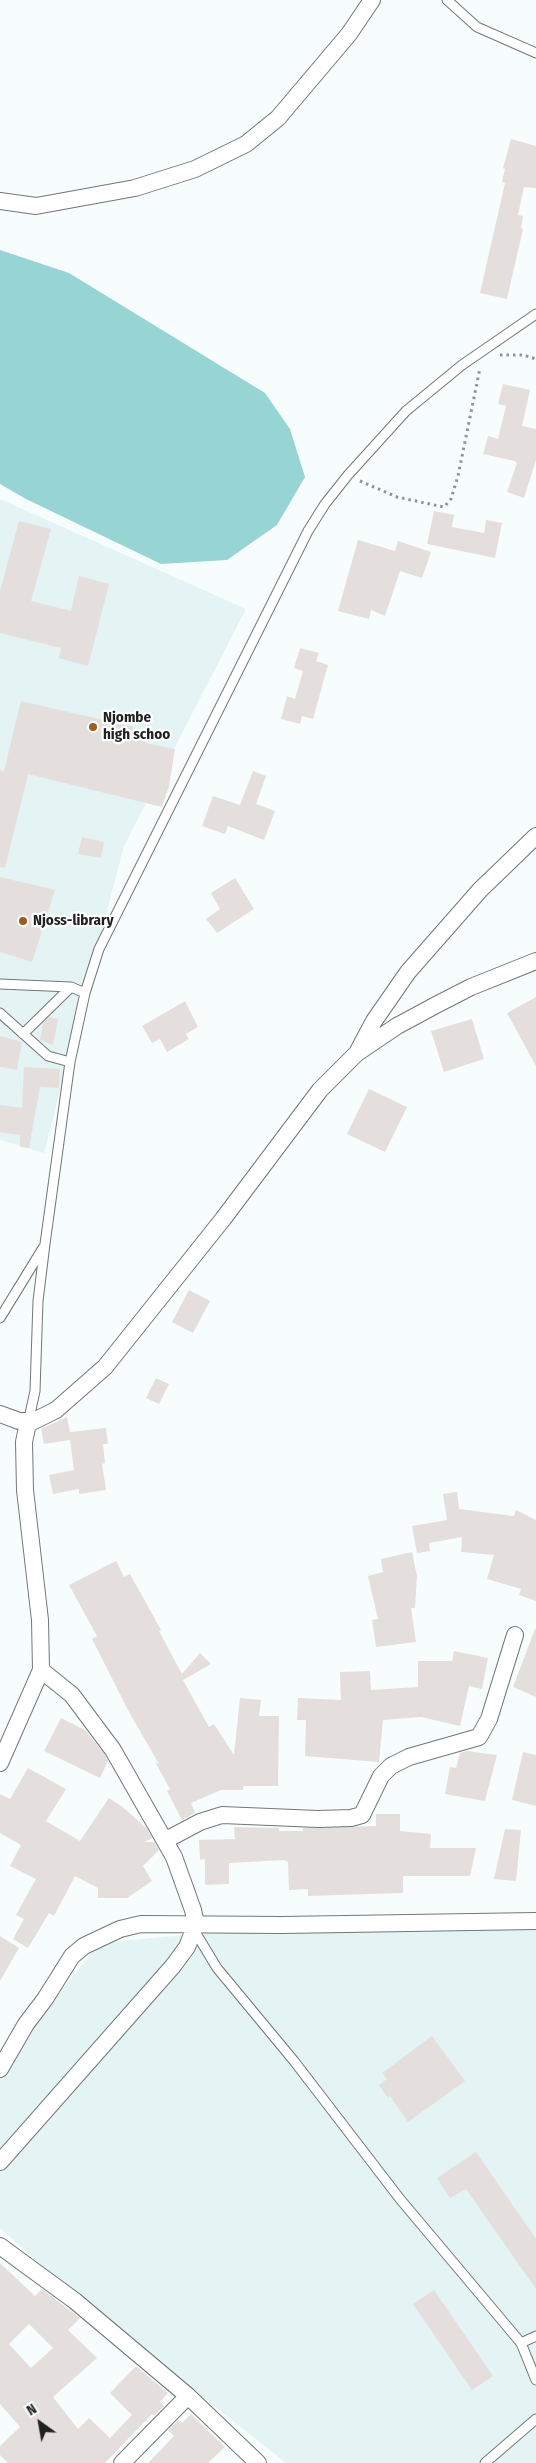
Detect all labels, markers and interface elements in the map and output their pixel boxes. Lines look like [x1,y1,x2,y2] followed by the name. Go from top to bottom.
[103,709,170,744] place label: Njombe high schoo
[87,721,99,733] marker: Njombe high schoo
[33,912,114,930] place label: Njoss-library
[17,915,29,927] marker: Njoss-library
[15,2398,65,2448] north arrow
[24,2400,40,2419] text: N

